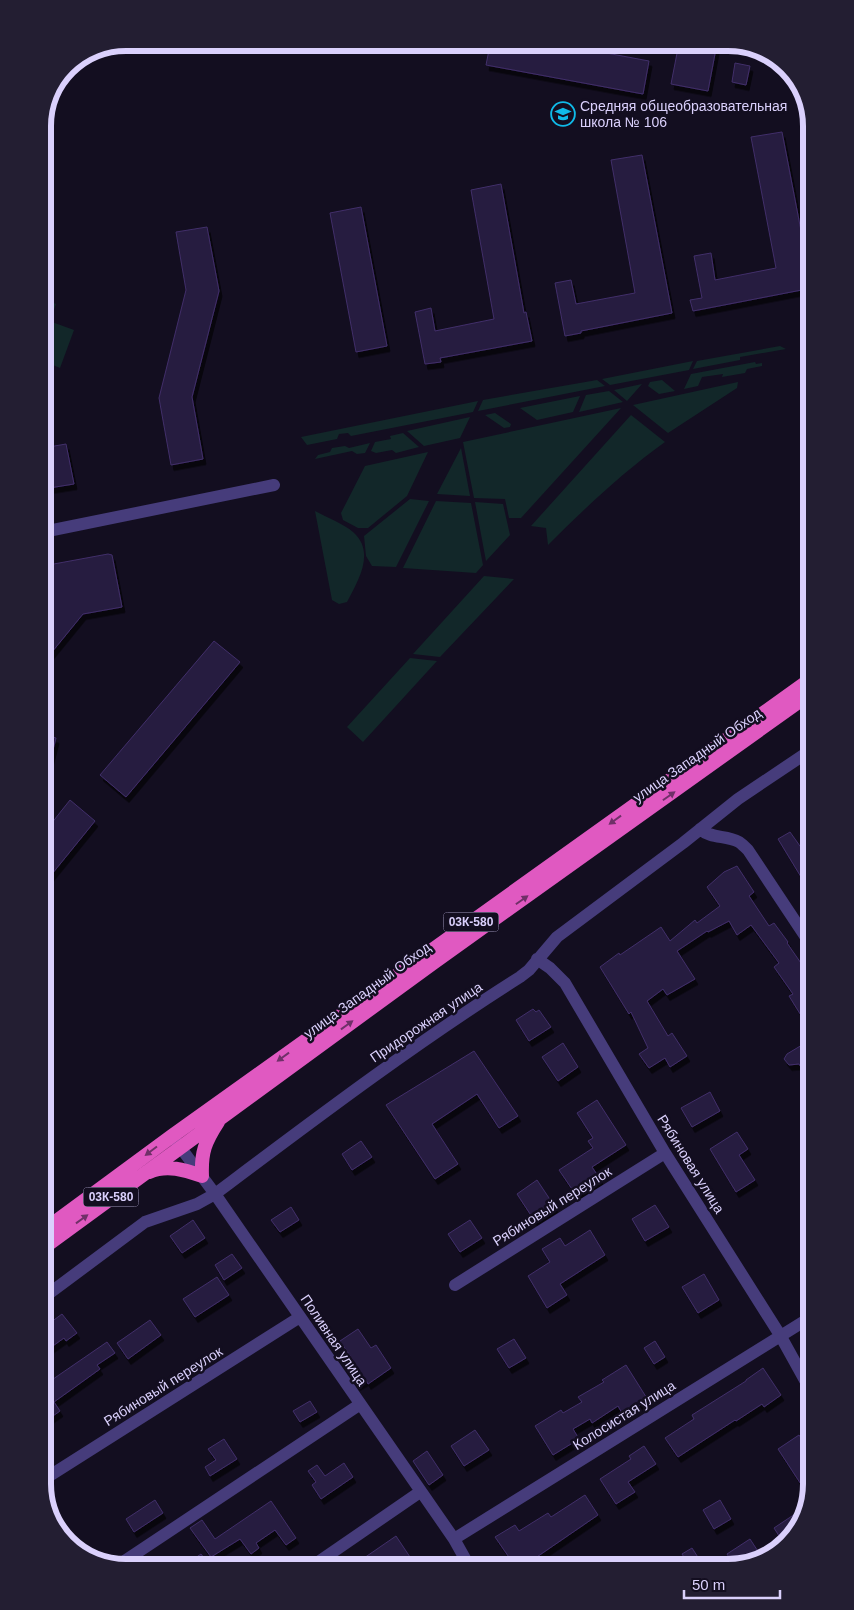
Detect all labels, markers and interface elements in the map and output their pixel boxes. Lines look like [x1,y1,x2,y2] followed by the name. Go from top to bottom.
[580,98,787,130] place label: Средняя общеобразовательная школа № 106
[550,101,576,127] school or university icon: Средняя общеобразовательная школа № 106
[630,705,764,805] street label: улица Западный Обход
[662,791,675,801] one-way arrow
[608,815,622,825] one-way arrow
[515,895,529,905] one-way arrow
[444,912,498,932] road number: 03К-580
[301,939,433,1041] street label: улица Западный Обход
[367,978,485,1066] street label: Придорожная улица
[340,1020,354,1030] one-way arrow
[276,1052,290,1062] one-way arrow
[654,1112,728,1216] street label: Рябиновая улица
[145,1146,158,1157] one-way arrow
[490,1163,615,1249] street label: Рябиновый переулок
[84,1188,138,1206] road number: 03К-580
[75,1214,89,1224] one-way arrow
[298,1291,371,1389] street label: Поливная улица
[101,1343,226,1429] street label: Рябиновый переулок
[570,1377,678,1453] street label: Колосистая улица
[684,1568,780,1600] scale bar
[692,1576,725,1593] text: 50 m

